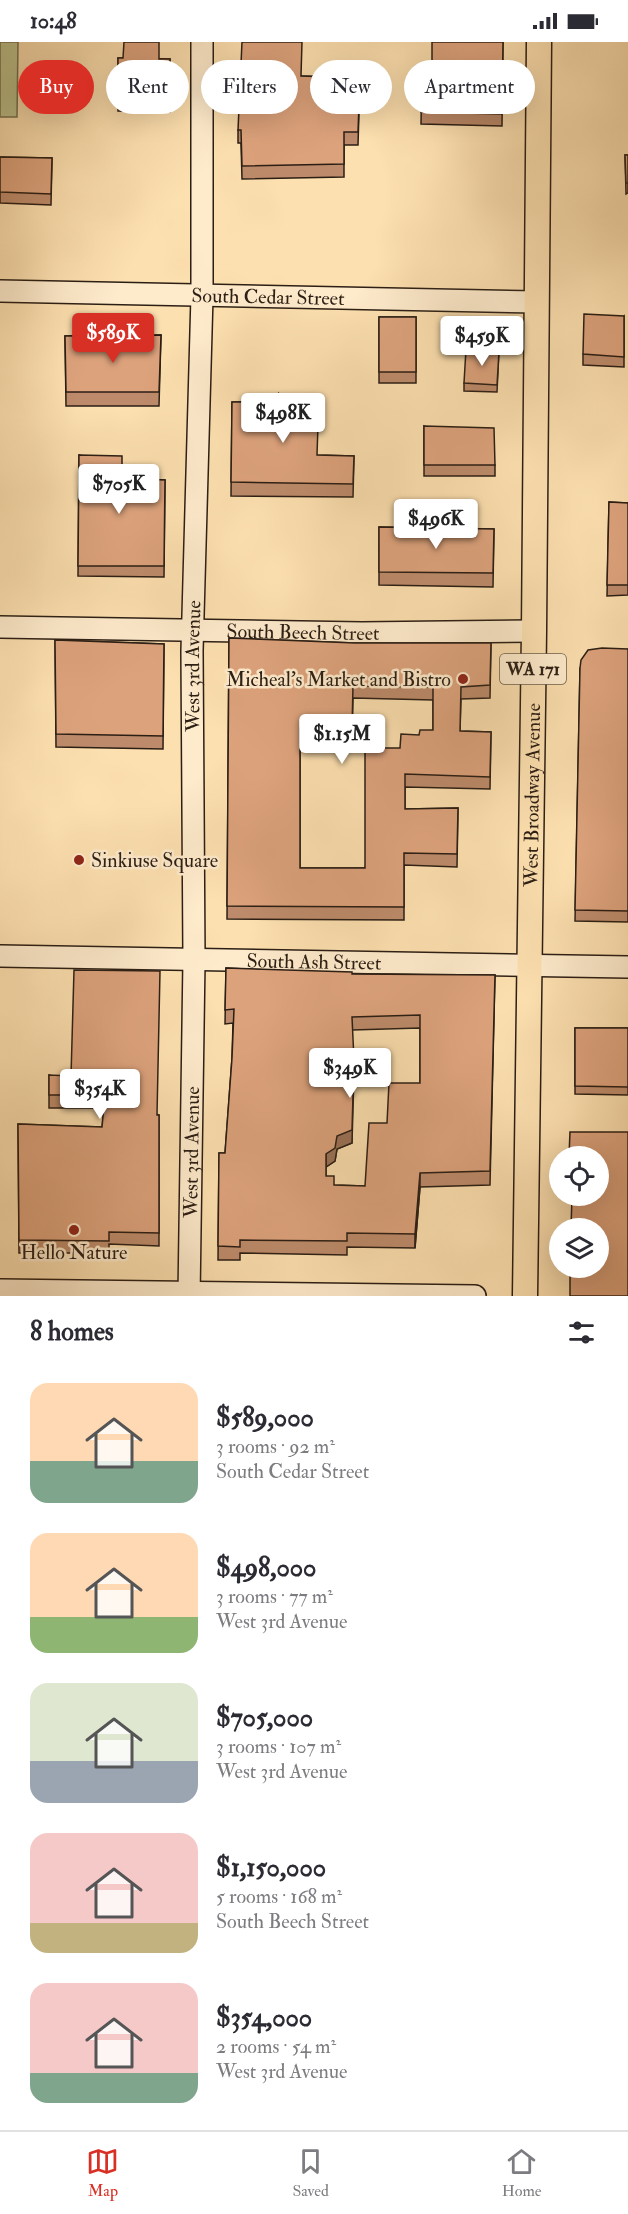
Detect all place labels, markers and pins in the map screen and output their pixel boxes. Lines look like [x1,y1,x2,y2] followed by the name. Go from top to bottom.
[71,313,155,364] pin: $589K
[440,316,524,367] pin: $459K
[241,393,325,444] pin: $498K
[77,464,161,515] pin: $705K
[394,499,478,550] pin: $496K
[226,667,451,692] place label: Micheal's Market and Bistro
[456,672,470,686] marker: Micheal's Market and Bistro
[293,714,391,765] pin: $1.15M
[91,848,218,873] place label: Sinkiuse Square
[72,853,86,867] marker: Sinkiuse Square
[308,1048,392,1099] pin: $349K
[58,1069,142,1120] pin: $354K
[67,1223,81,1237] marker: Hello Nature
[21,1240,127,1265] place label: Hello Nature

